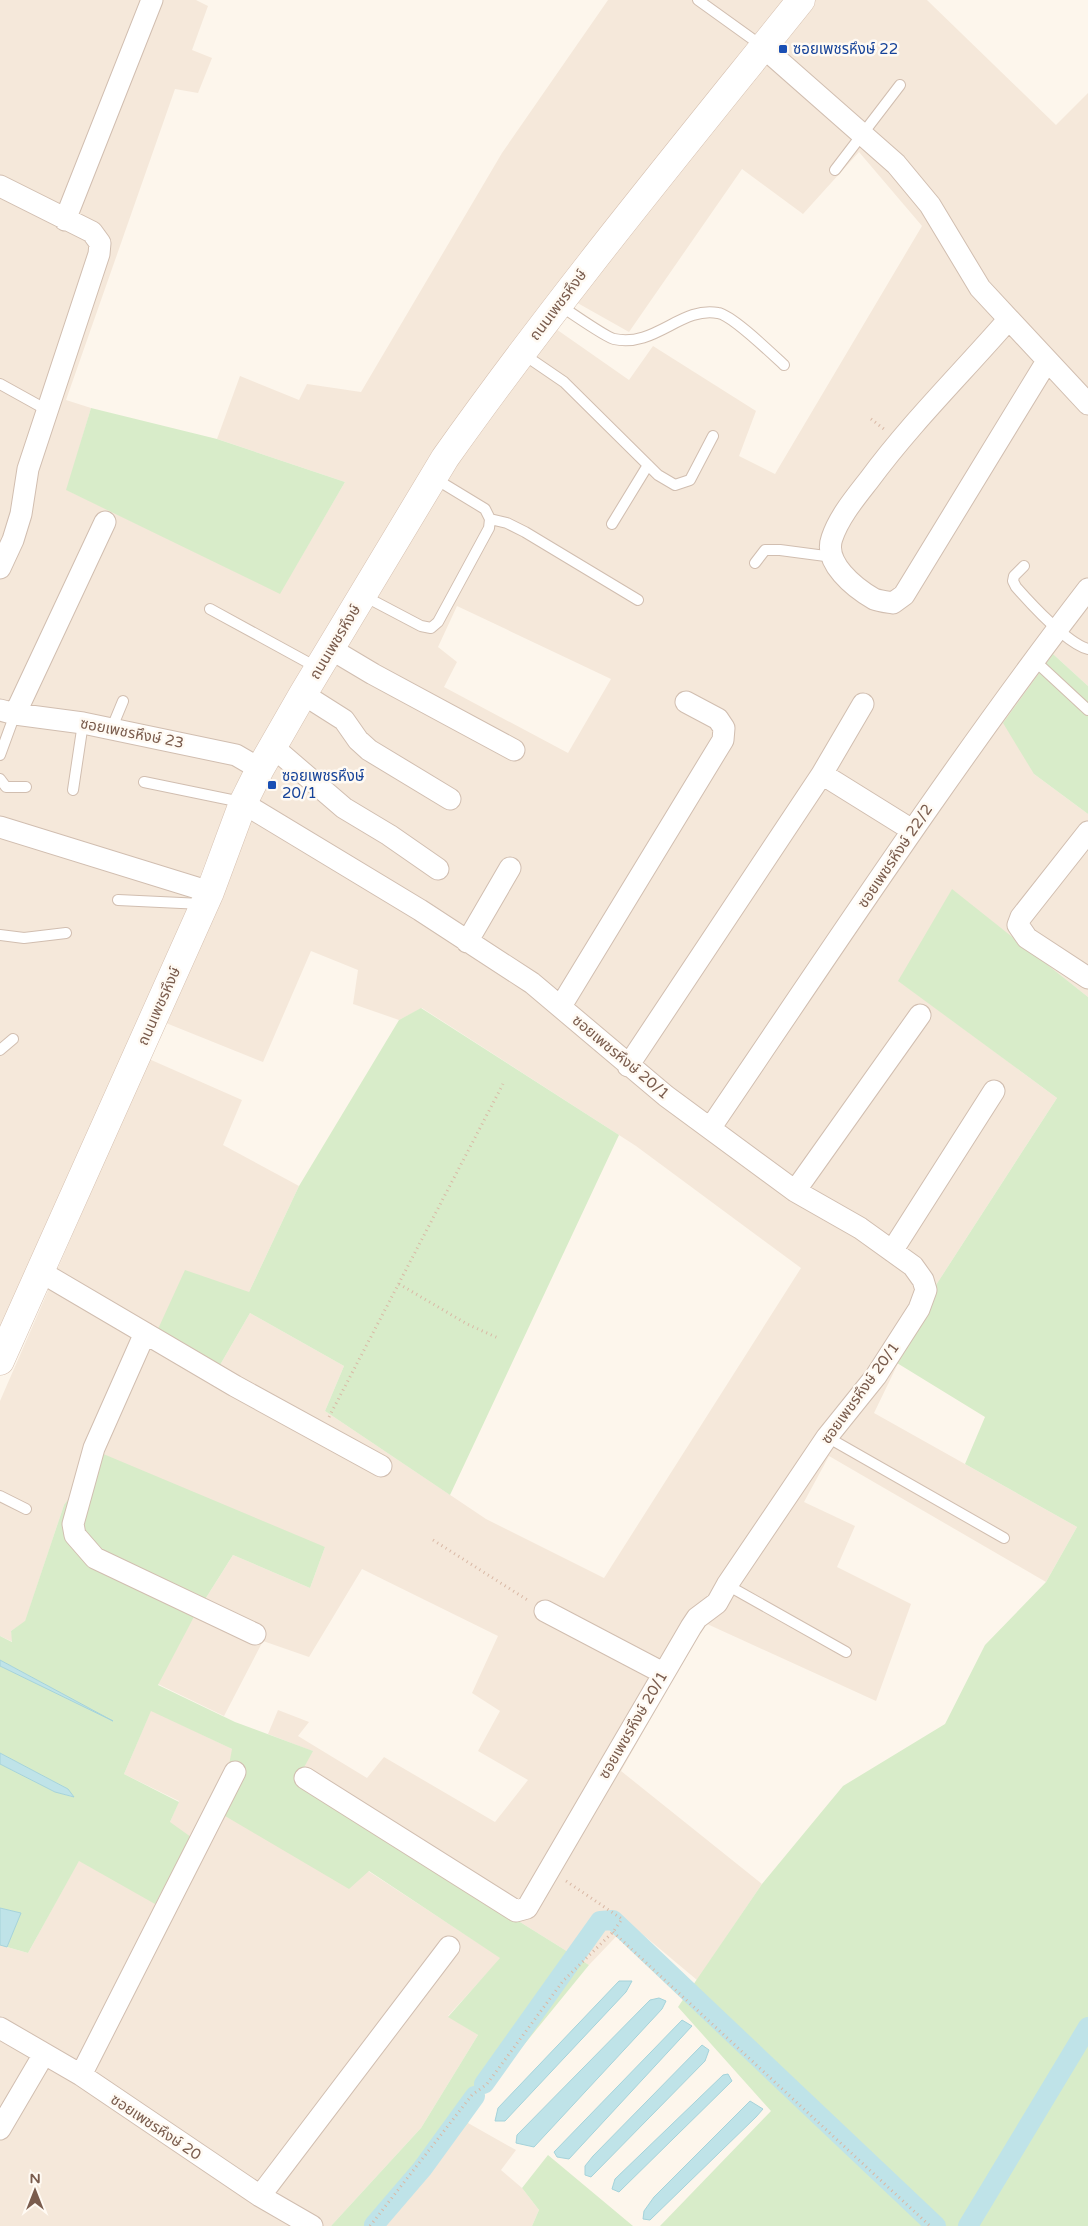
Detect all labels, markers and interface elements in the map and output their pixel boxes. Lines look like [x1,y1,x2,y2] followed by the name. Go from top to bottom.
[793,40,898,58] place label: ซอยเพชรหึงษ์ 22
[777,43,789,55] marker: ซอยเพชรหึงษ์ 22
[526,266,591,344] street label: ถนนเพชรหึงษ์
[306,601,365,683] street label: ถนนเพชรหึงษ์
[79,714,185,752] street label: ซอยเพชรหึงษ์ 23
[282,767,365,802] place label: ซอยเพชรหึงษ์ 20/1
[266,779,278,791] marker: ซอยเพชรหึงษ์ 20/1
[854,801,936,911] street label: ซอยเพชรหึงษ์ 22/2
[134,964,184,1048] street label: ถนนเพชรหึงษ์
[569,1011,673,1103] street label: ซอยเพชรหึงษ์ 20/1
[817,1339,903,1447] street label: ซอยเพชรหึงษ์ 20/1
[595,1668,671,1782] street label: ซอยเพชรหึงษ์ 20/1
[107,2090,205,2164] street label: ซอยเพชรหึงษ์ 20
[10,2166,60,2216] north arrow
[29,2170,41,2187] text: N

